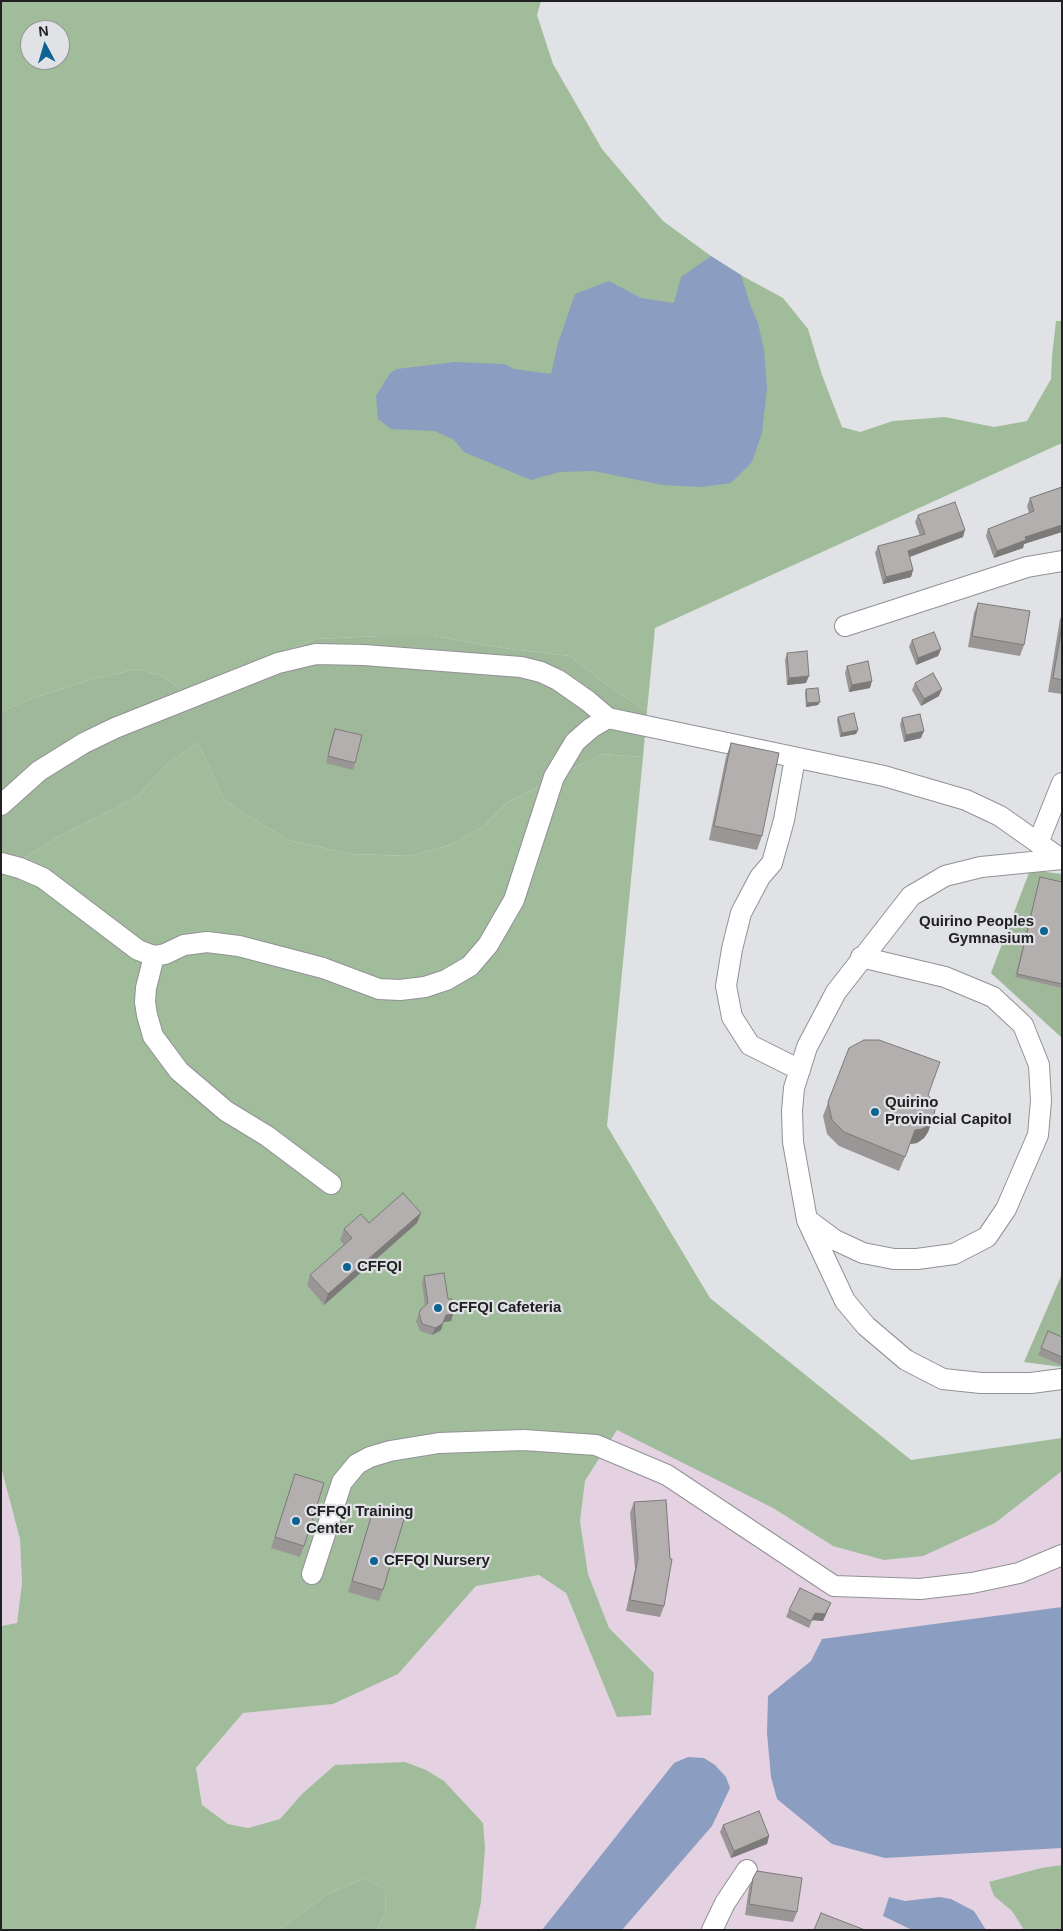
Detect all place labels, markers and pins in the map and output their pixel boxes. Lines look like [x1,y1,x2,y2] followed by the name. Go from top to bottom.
[919,913,1034,948] place label: Quirino Peoples Gymnasium
[1038,925,1050,937] marker: Quirino Peoples Gymnasium
[885,1094,1012,1129] place label: Quirino Provincial Capitol
[869,1106,881,1118] marker: Quirino Provincial Capitol
[357,1258,402,1276] place label: CFFQI
[341,1261,353,1273] marker: CFFQI
[448,1299,561,1317] place label: CFFQI Cafeteria
[432,1302,444,1314] marker: CFFQI Cafeteria
[306,1503,413,1538] place label: CFFQI Training Center
[290,1515,302,1527] marker: CFFQI Training Center
[384,1552,490,1570] place label: CFFQI Nursery
[368,1555,380,1567] marker: CFFQI Nursery

